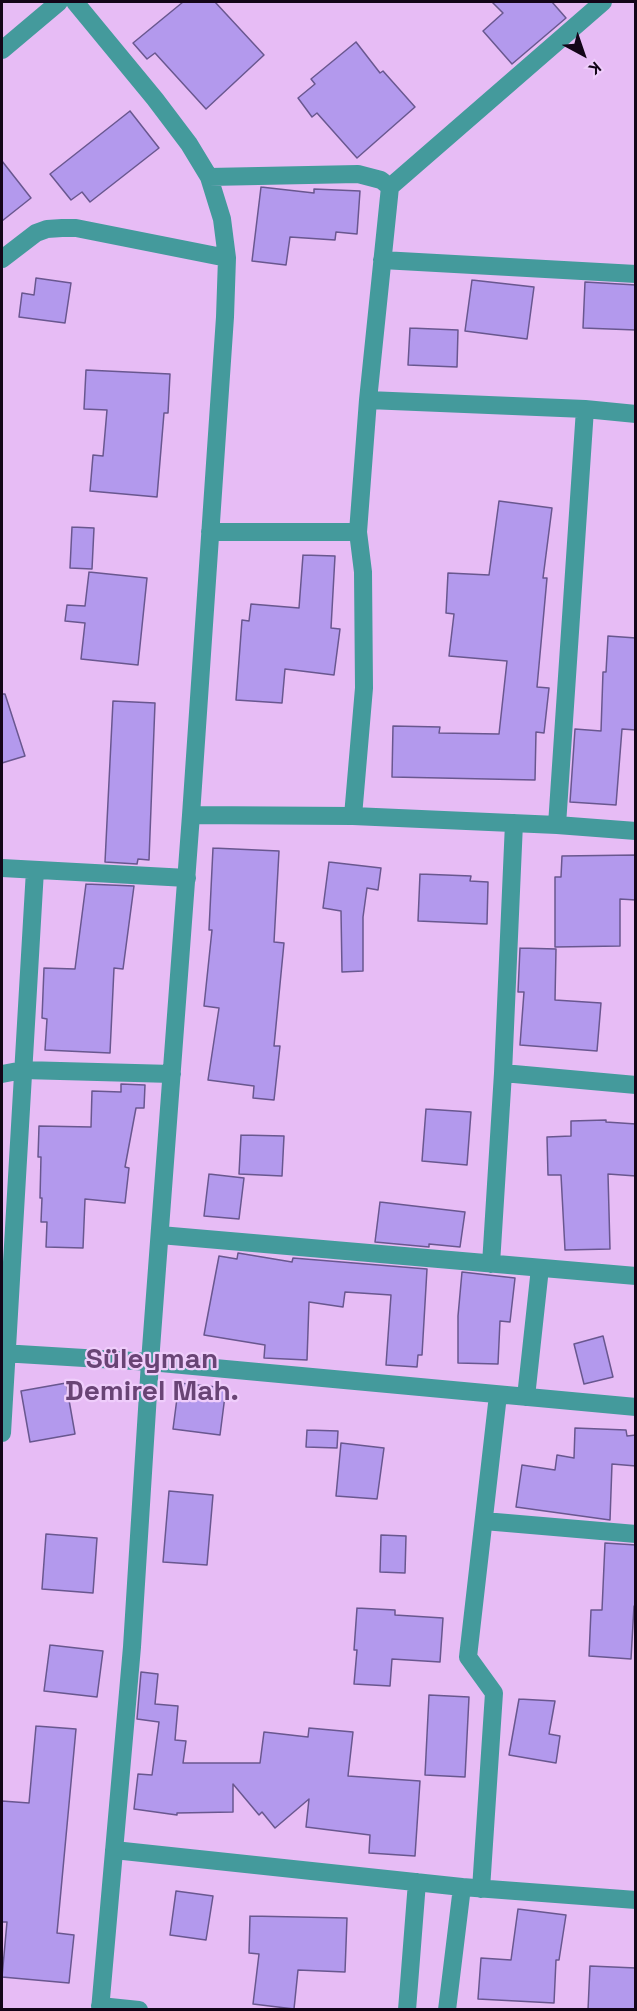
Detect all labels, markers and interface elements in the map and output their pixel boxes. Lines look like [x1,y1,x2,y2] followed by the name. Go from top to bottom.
[553,24,613,84] north arrow
[584,57,605,79] text: K
[65,1343,239,1409] district label: Süleyman Demirel Mah.

